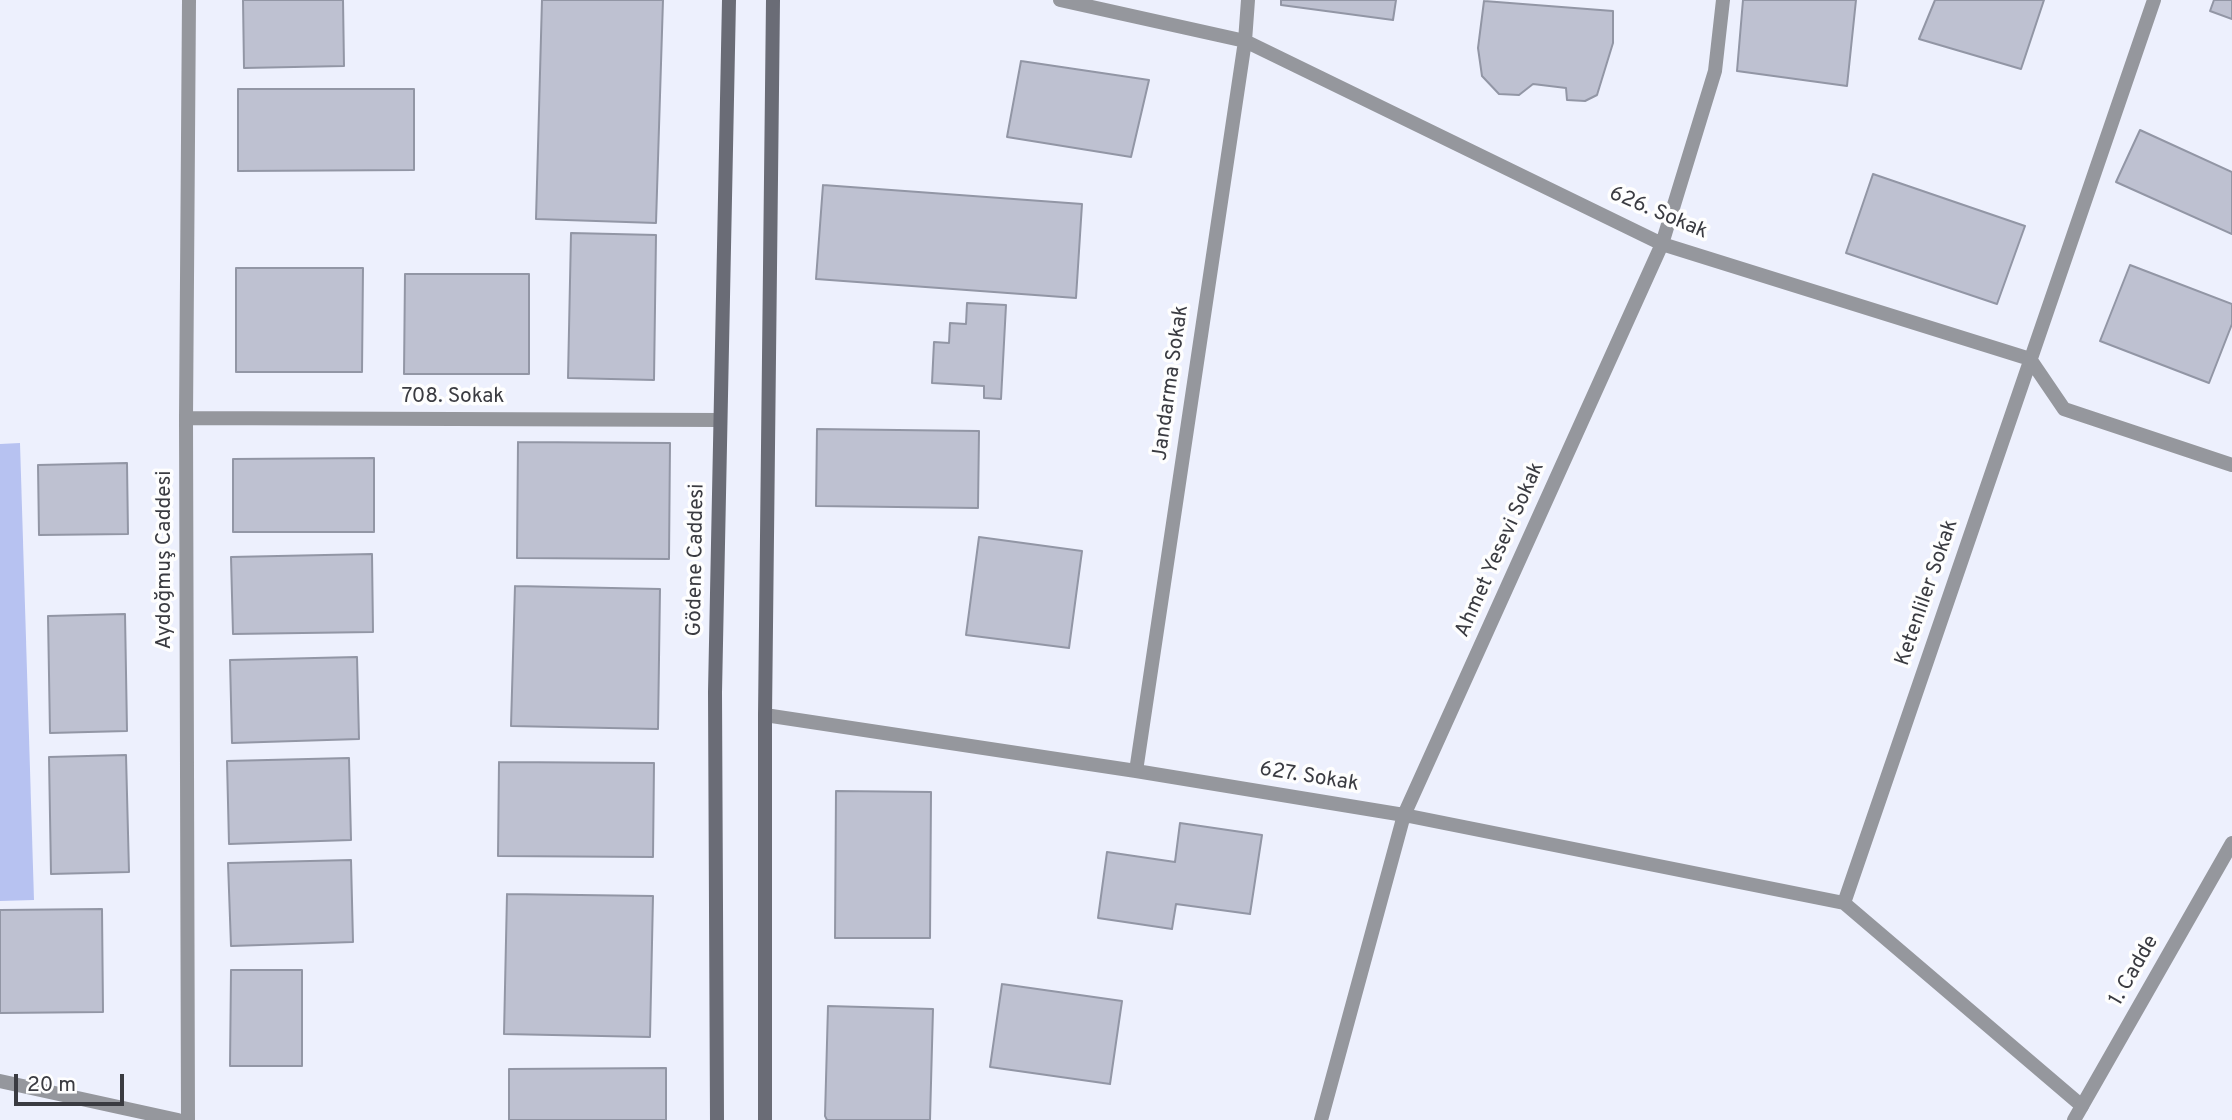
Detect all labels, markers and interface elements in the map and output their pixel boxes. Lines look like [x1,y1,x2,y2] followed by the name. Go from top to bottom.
[1605,182,1711,246] street label: 626. Sokak
[1149,304,1195,462] street label: Jandarma Sokak
[402,385,504,411] street label: 708. Sokak
[1451,458,1551,642] street label: Ahmet Yesevi Sokak
[153,470,179,650] street label: Aydoğmuş Caddesi
[683,483,711,637] street label: Gödene Caddesi
[1891,516,1965,670] street label: Ketenliler Sokak
[1257,758,1361,798] street label: 627. Sokak
[2105,931,2165,1011] street label: 1. Cadde
[18,1060,128,1104] scale bar
[27,1072,76,1099] text: 20 m

